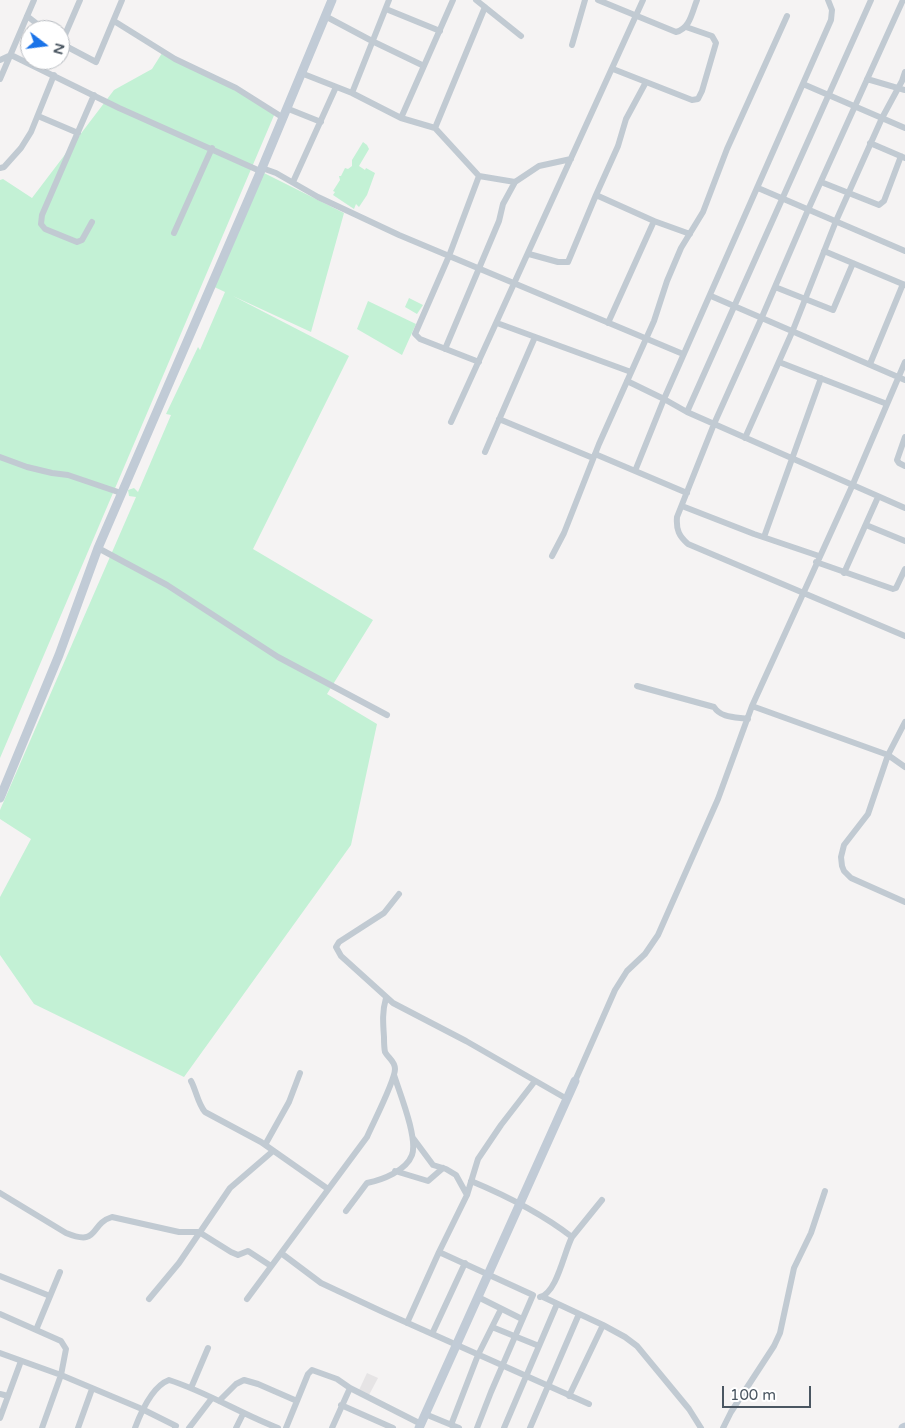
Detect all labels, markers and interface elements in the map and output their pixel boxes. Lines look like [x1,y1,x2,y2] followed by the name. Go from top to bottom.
[20,20,70,70] north arrow
[49,41,69,56] text: N
[725,1376,814,1408] scale bar
[730,1386,776,1404] text: 100 m

